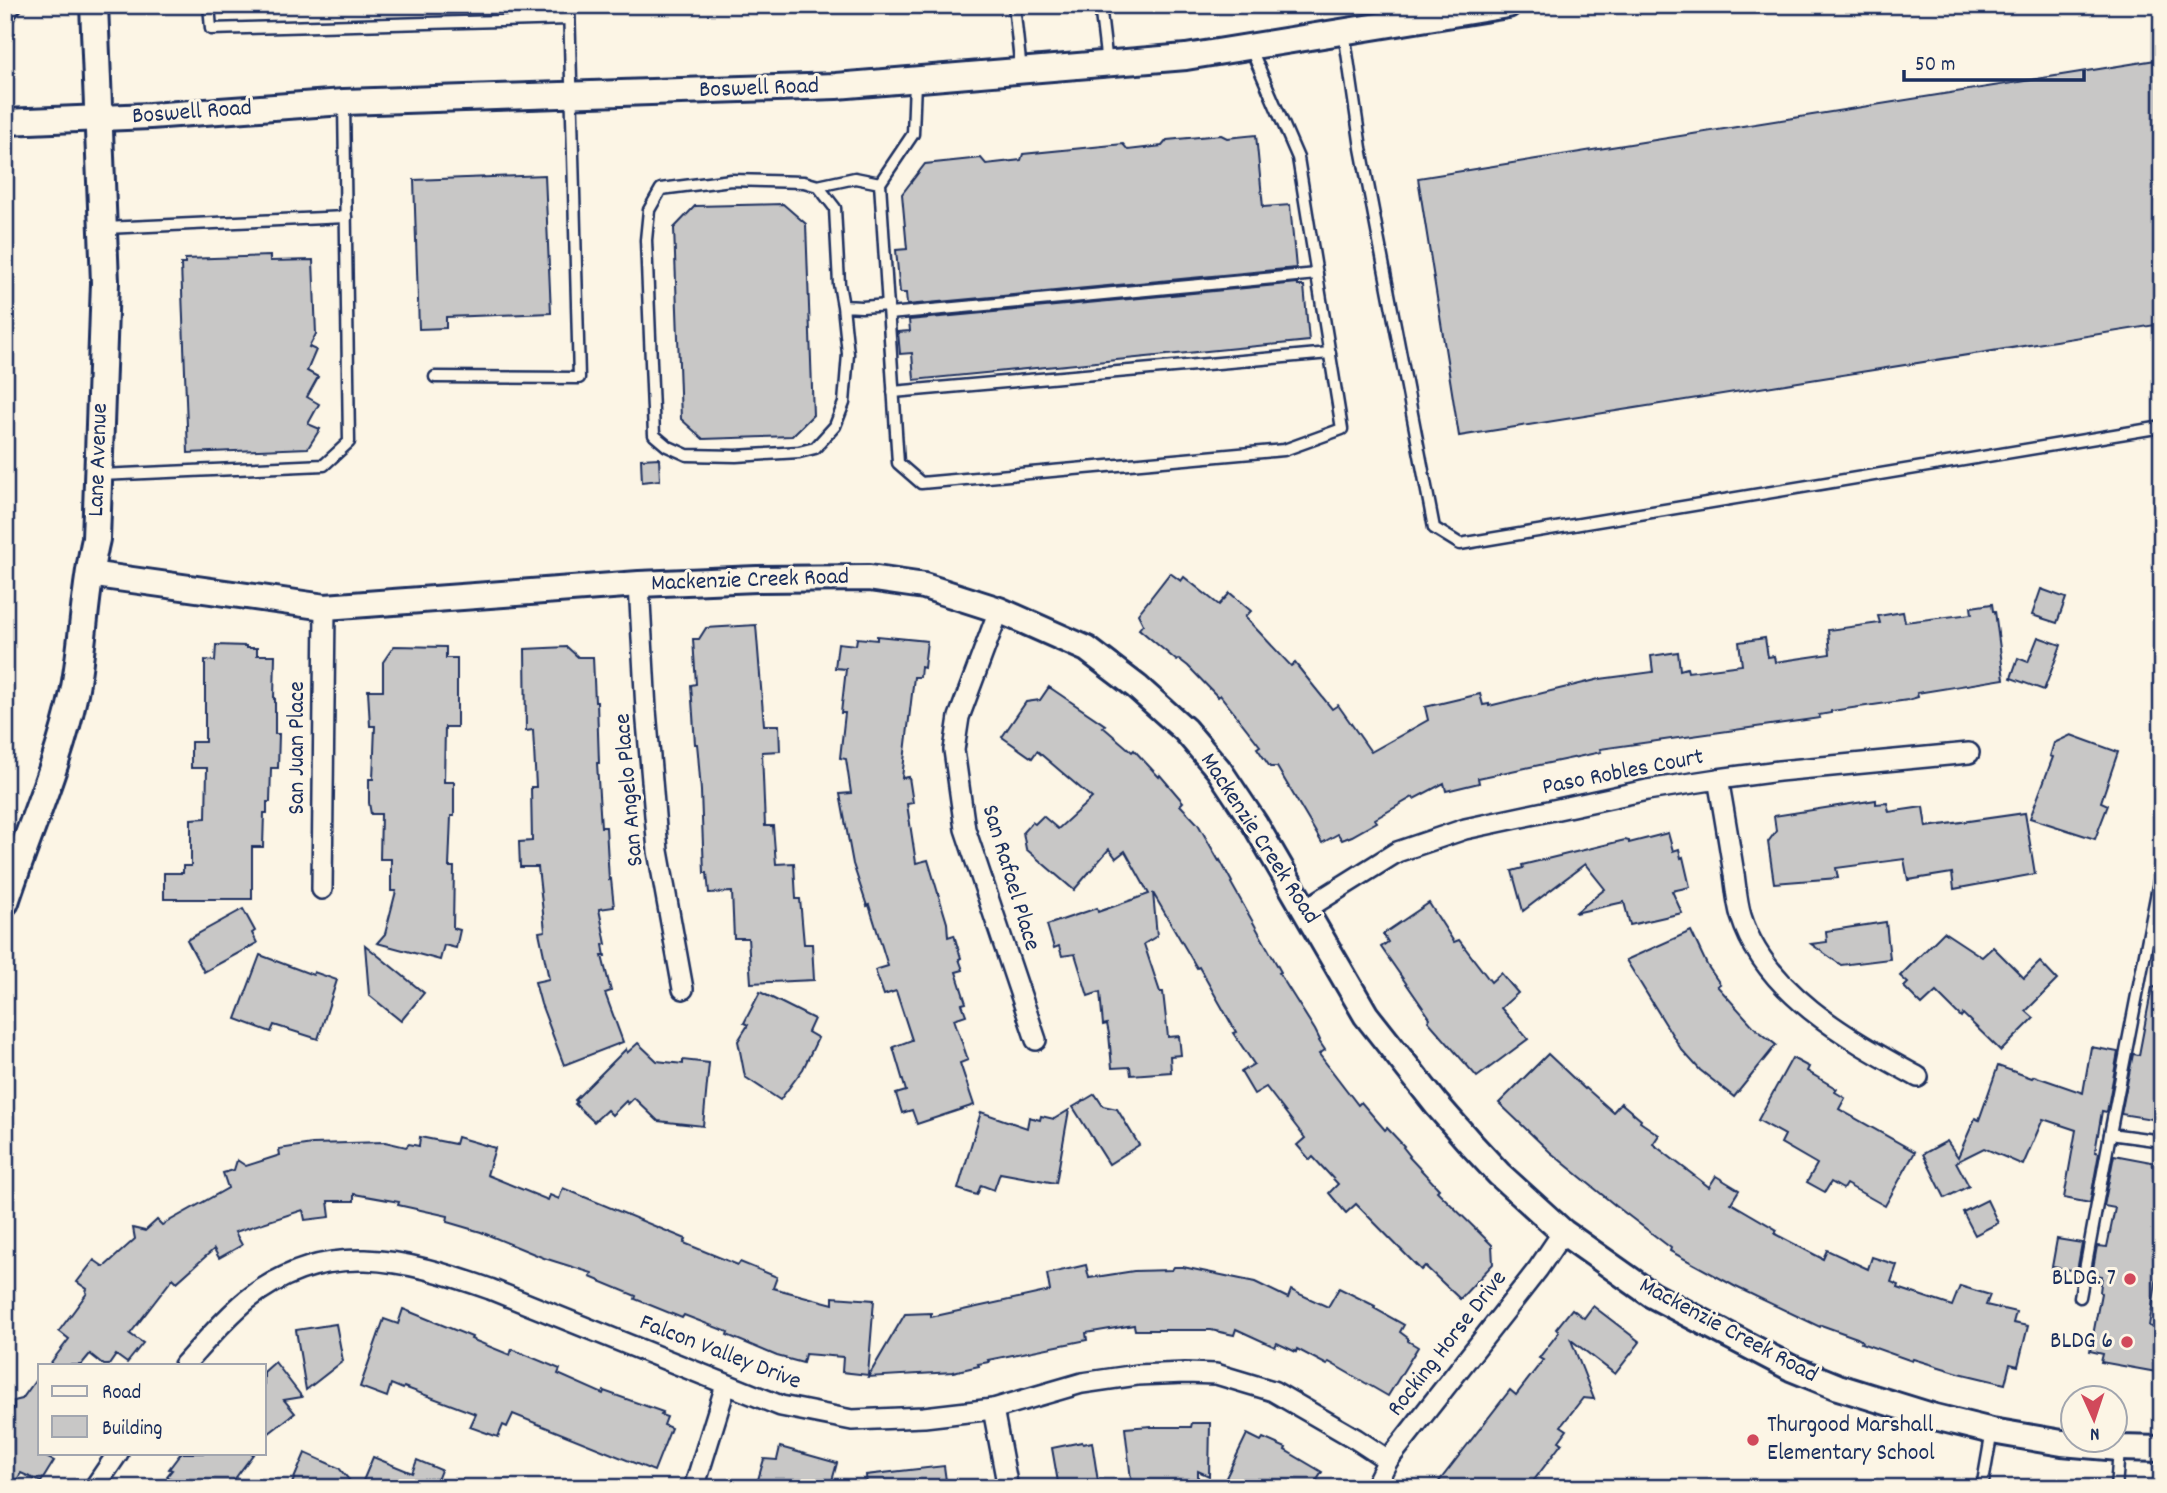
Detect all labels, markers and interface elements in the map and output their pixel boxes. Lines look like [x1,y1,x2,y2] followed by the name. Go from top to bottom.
[1904,38,2085,82] scale bar
[1915,51,1955,81] text: 50 m
[698,70,820,108] street label: Boswell Road
[131,92,253,134] street label: Boswell Road
[80,402,118,518] street label: Lane Avenue
[650,561,850,601] street label: Mackenzie Creek Road
[281,681,315,815] street label: San Juan Place
[606,712,654,868] street label: San Angelo Place
[1539,741,1707,805] street label: Paso Robles Court
[1191,747,1327,931] street label: Mackenzie Creek Road
[972,801,1048,955] street label: San Rafael Place
[2052,1262,2116,1296] place label: BLDG. 7
[1380,1264,1516,1424] street label: Rocking Horse Drive
[1633,1269,1823,1393] street label: Mackenzie Creek Road
[2122,1271,2138,1287] marker: BLDG. 7
[634,1307,806,1399] street label: Falcon Valley Drive
[2050,1325,2113,1359] place label: BLDG 6
[2119,1334,2135,1350] marker: BLDG 6
[38,1364,266,1454] legend
[102,1379,141,1409] text: Road
[2058,1384,2128,1454] north arrow
[1767,1409,1935,1471] place label: Thurgood Marshall Elementary School
[102,1415,162,1445] text: Building
[2089,1419,2100,1446] text: N
[1745,1432,1761,1448] marker: Thurgood Marshall Elementary School

